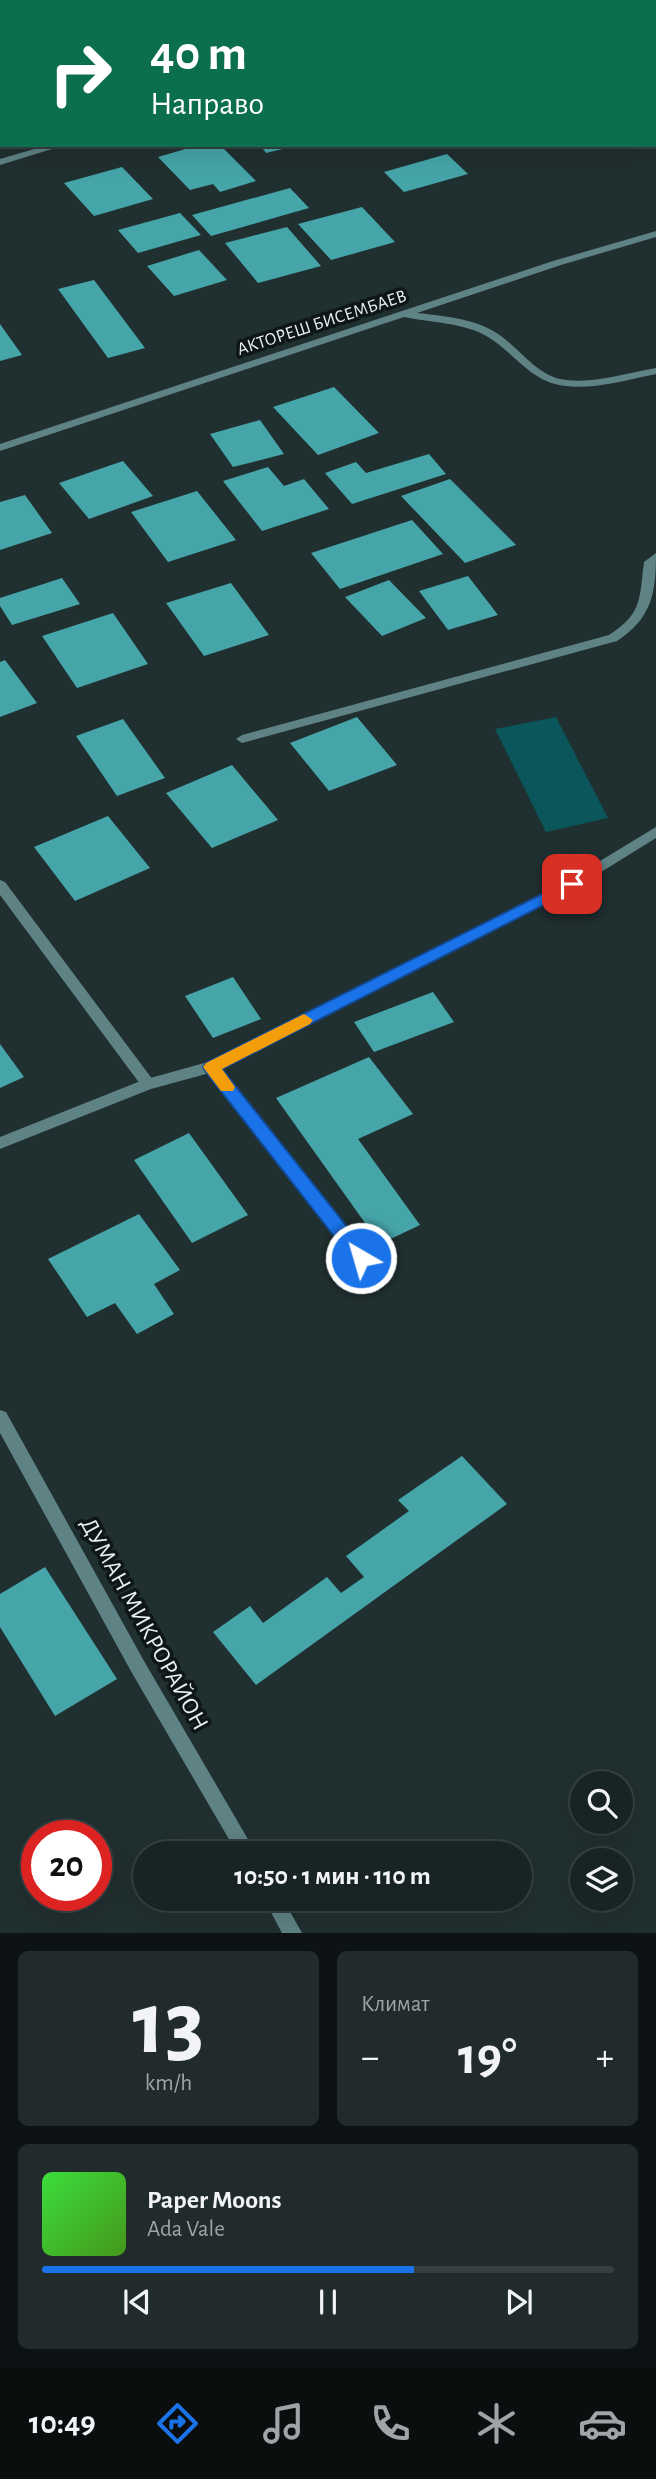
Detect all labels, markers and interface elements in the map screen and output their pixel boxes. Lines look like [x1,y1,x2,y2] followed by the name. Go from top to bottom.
[35,28,126,119] icon: right
[150,30,247,79] text: 40 m
[150,88,264,120] text: Направо
[235,287,409,359] street label: АКТОРЕШ БИСЕМБАЕВ
[542,854,602,914] pin
[553,865,591,903] icon: arrive
[324,1221,398,1295] position arrow
[76,1514,212,1734] street label: ДУМАН МИКРОРАЙОН
[570,1771,633,1911] map controls
[570,1771,633,1834] button: search
[21,1820,112,1911] speed limit sign: 20
[570,1848,633,1911] button: layers
[234,1863,431,1889] text: 10:50 · 1 мин · 110 m
[133,1979,204,2070] text: 13
[361,1993,430,2016] text: Климат
[458,2031,517,2083] text: 19°
[361,2039,379,2077] text: −
[596,2039,614,2077] text: +
[145,2072,192,2095] text: km/h
[147,2187,282,2213] text: Paper Moons
[147,2218,225,2241] text: Ada Vale
[118,2283,156,2321] icon: previous
[309,2283,347,2321] icon: pause
[500,2283,538,2321] icon: next
[153,2399,202,2448] icon: directions
[259,2399,308,2448] icon: music
[366,2399,415,2448] icon: phone
[472,2399,521,2448] icon: climate
[578,2399,627,2448] icon: car
[29,2407,96,2439] text: 10:49

